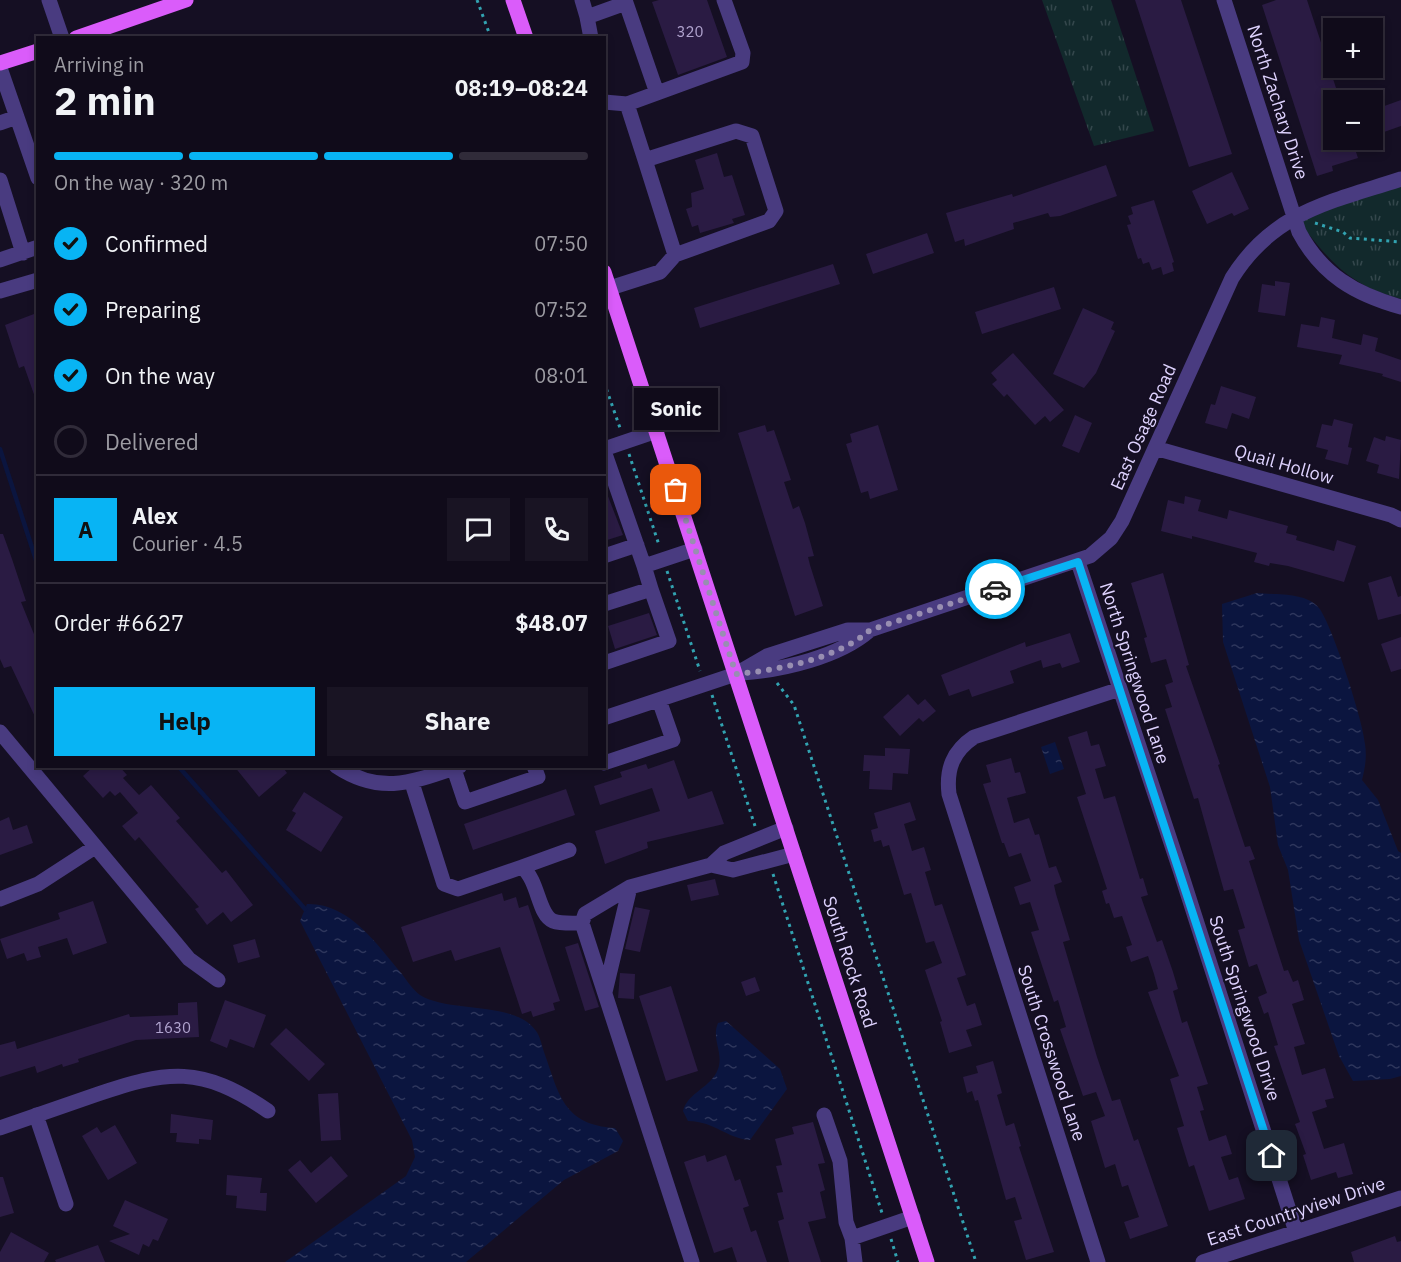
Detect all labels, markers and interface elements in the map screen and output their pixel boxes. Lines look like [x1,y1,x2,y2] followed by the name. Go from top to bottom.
[1323,18,1383,150] map controls
[1323,18,1383,78] button: +
[676,22,704,41] house number: 320
[1242,22,1314,182] street label: North Zachary Drive
[54,51,144,78] text: Arriving in
[455,73,588,102] text: 08:19–08:24
[54,75,156,126] text: 2 min
[1323,90,1383,150] button: −
[54,169,228,196] text: On the way · 320 m
[54,227,87,260] icon: check
[105,229,208,258] text: Confirmed
[534,230,588,257] text: 07:50
[54,293,87,326] icon: check
[105,295,200,324] text: Preparing
[534,296,588,323] text: 07:52
[54,359,87,392] icon: check
[105,361,215,390] text: On the way
[1105,361,1181,493] street label: East Osage Road
[534,362,588,389] text: 08:01
[634,388,718,430] callout: Sonic
[650,395,702,422] text: Sonic
[105,427,199,456] text: Delivered
[1232,439,1337,489] street label: Quail Hollow
[650,464,701,515] pin
[659,473,692,506] icon: bag
[447,498,510,561] button: chat
[525,498,588,561] button: phone
[132,501,178,530] text: Alex
[78,515,93,544] text: A
[132,530,243,557] text: Courier · 4.5
[965,559,1025,619] courier
[979,573,1012,606] icon: car
[1095,579,1175,767] street label: North Springwood Lane
[54,608,184,637] text: Order #6627
[515,608,588,637] text: $48.07
[54,687,315,756] button: Help
[327,687,588,756] button: Share
[818,893,882,1031] street label: South Rock Road
[1204,912,1286,1104] street label: South Springwood Drive
[1013,962,1091,1144] street label: South Crosswood Lane
[155,1018,191,1037] house number: 1630
[1246,1130,1297,1181] pin
[1255,1139,1288,1172] icon: home
[1204,1171,1388,1251] street label: East Countryview Drive

